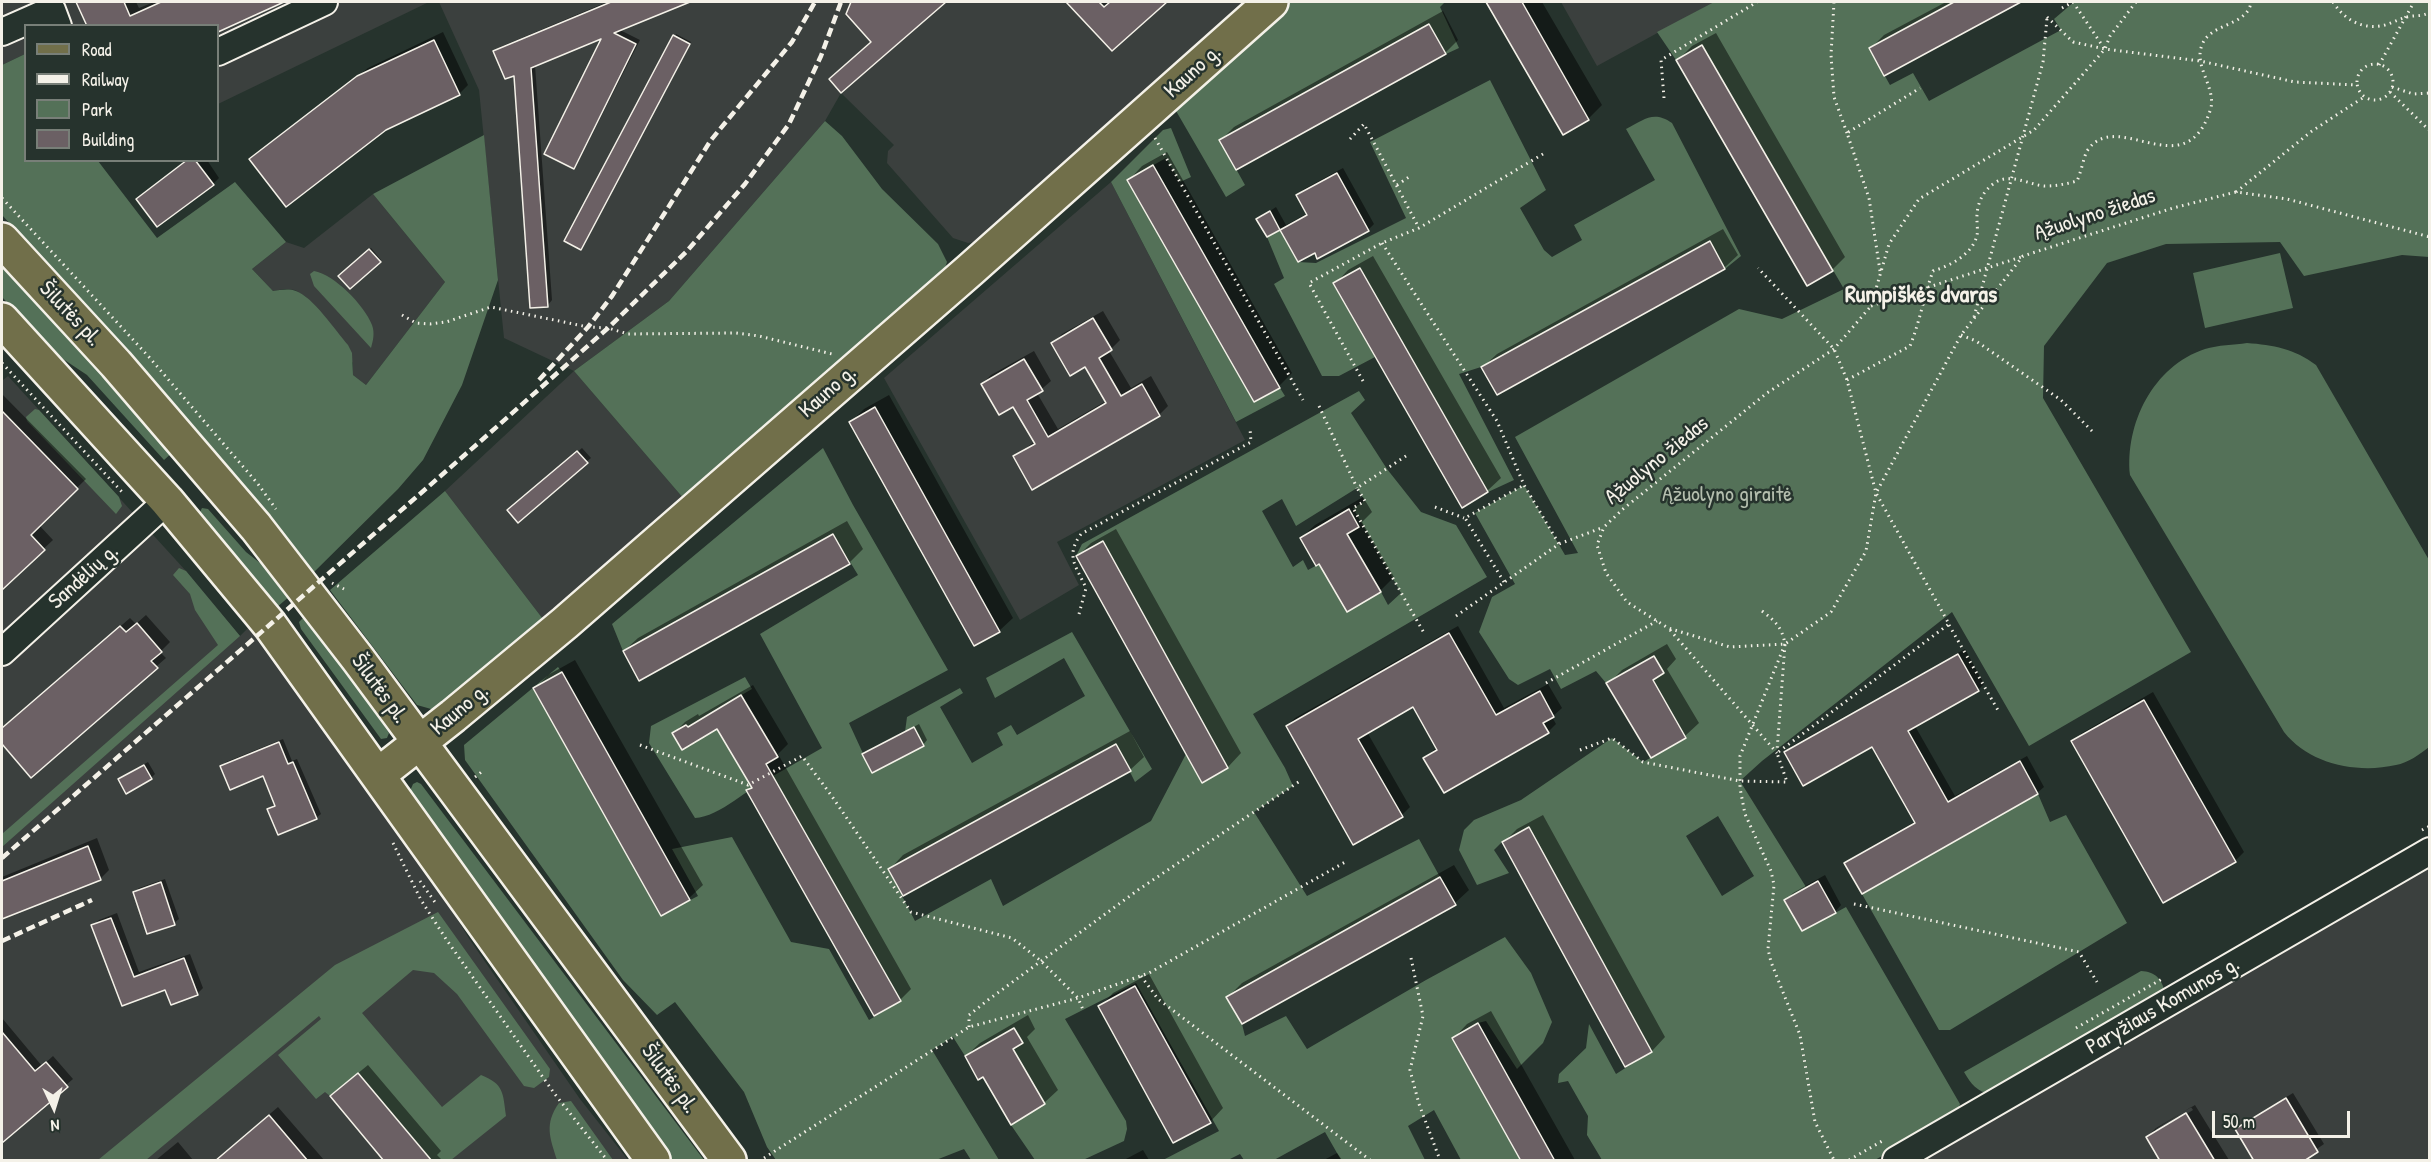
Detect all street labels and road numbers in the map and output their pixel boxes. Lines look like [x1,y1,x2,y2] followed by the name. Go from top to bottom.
[1159,40,1227,104] street label: Kauno g.
[2031,183,2159,247] street label: Ąžuolyno žiedas
[33,276,107,352] street label: Šilutės pl.
[794,360,862,424] street label: Kauno g.
[1600,411,1714,511] street label: Ąžuolyno žiedas
[44,539,124,615] street label: Sandėlių g.
[345,649,413,729] street label: Šilutės pl.
[426,678,494,742] street label: Kauno g.
[2081,951,2245,1061] street label: Paryžiaus Komunos g.
[635,1039,703,1119] street label: Šilutės pl.

